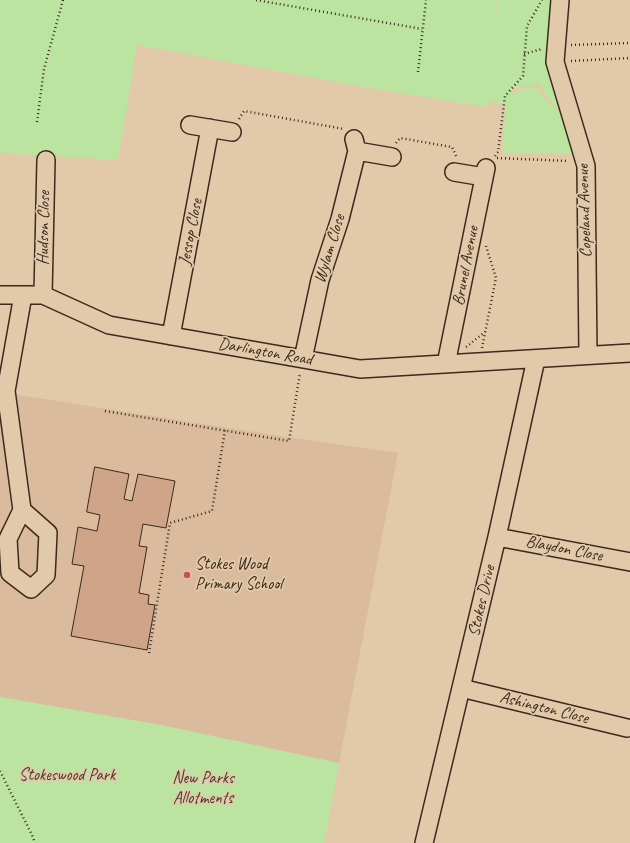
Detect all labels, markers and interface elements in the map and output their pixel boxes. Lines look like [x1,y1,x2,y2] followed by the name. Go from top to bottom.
[573,164,597,258] street label: Copeland Avenue
[33,191,55,265] street label: Hudson Close
[175,197,207,267] street label: Jessop Close
[310,212,350,286] street label: Wylam Close
[448,225,484,307] street label: Brunel Avenue
[216,334,314,370] street label: Darlington Road
[524,532,604,566] street label: Blaydon Close
[195,555,282,595] place label: Stokes Wood Primary School
[464,563,500,639] street label: Stokes Drive
[182,570,192,580] marker: Stokes Wood Primary School
[498,687,590,729] street label: Ashington Close
[19,766,115,786] park label: Stokeswood Park
[172,769,234,809] park label: New Parks Allotments

